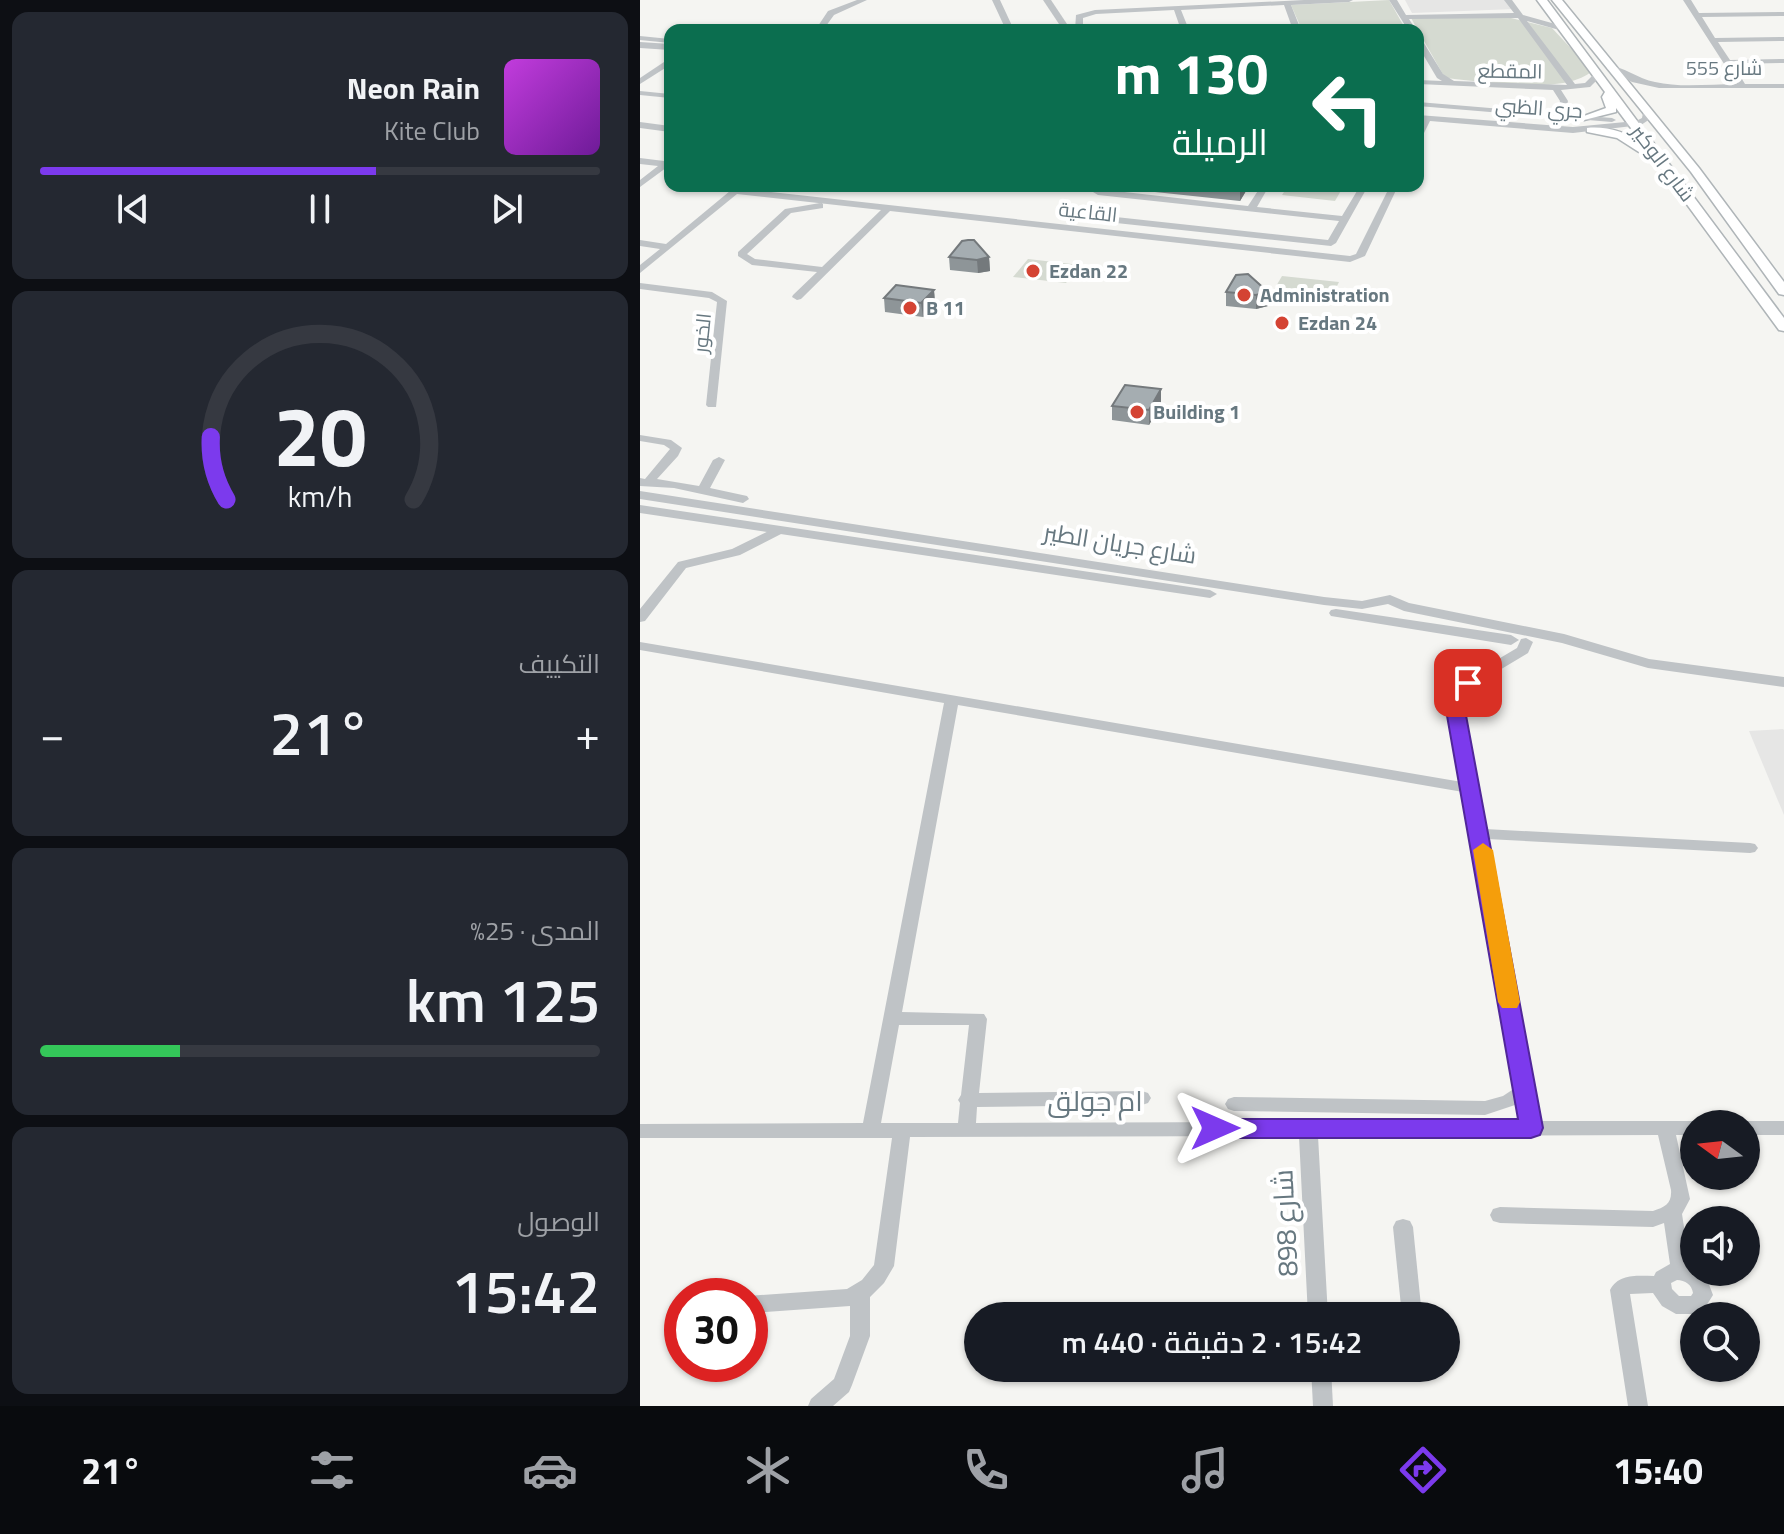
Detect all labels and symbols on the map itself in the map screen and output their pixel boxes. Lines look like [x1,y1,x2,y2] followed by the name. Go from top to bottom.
[1686,52,1762,83] street label: شارع 555
[1477,54,1543,87] street label: المقطع
[1494,89,1584,127] street label: جري الظبي
[1623,117,1703,208] street label: شارع الوكير
[1057,193,1119,230] street label: القاعية
[1049,255,1128,286] place label: Ezdan 22
[1024,262,1042,280] marker: Ezdan 22
[1260,279,1390,310] place label: Administration
[1235,286,1253,304] marker: Administration
[926,292,965,323] place label: B 11
[901,299,919,317] marker: B 11
[1298,307,1377,338] place label: Ezdan 24
[684,312,719,355] street label: الخور
[1273,314,1291,332] marker: Ezdan 24
[1153,396,1240,427] place label: Building 1
[1128,403,1146,421] marker: Building 1
[1039,513,1199,573] street label: شارع جريان الطير
[1434,649,1502,717] pin
[1047,1079,1143,1122] street label: ام جولق
[1173,1086,1257,1170] position arrow
[1680,1110,1760,1190] north arrow
[1260,1168,1309,1278] street label: شارع 898
[664,1278,768,1382] speed limit sign: 30

